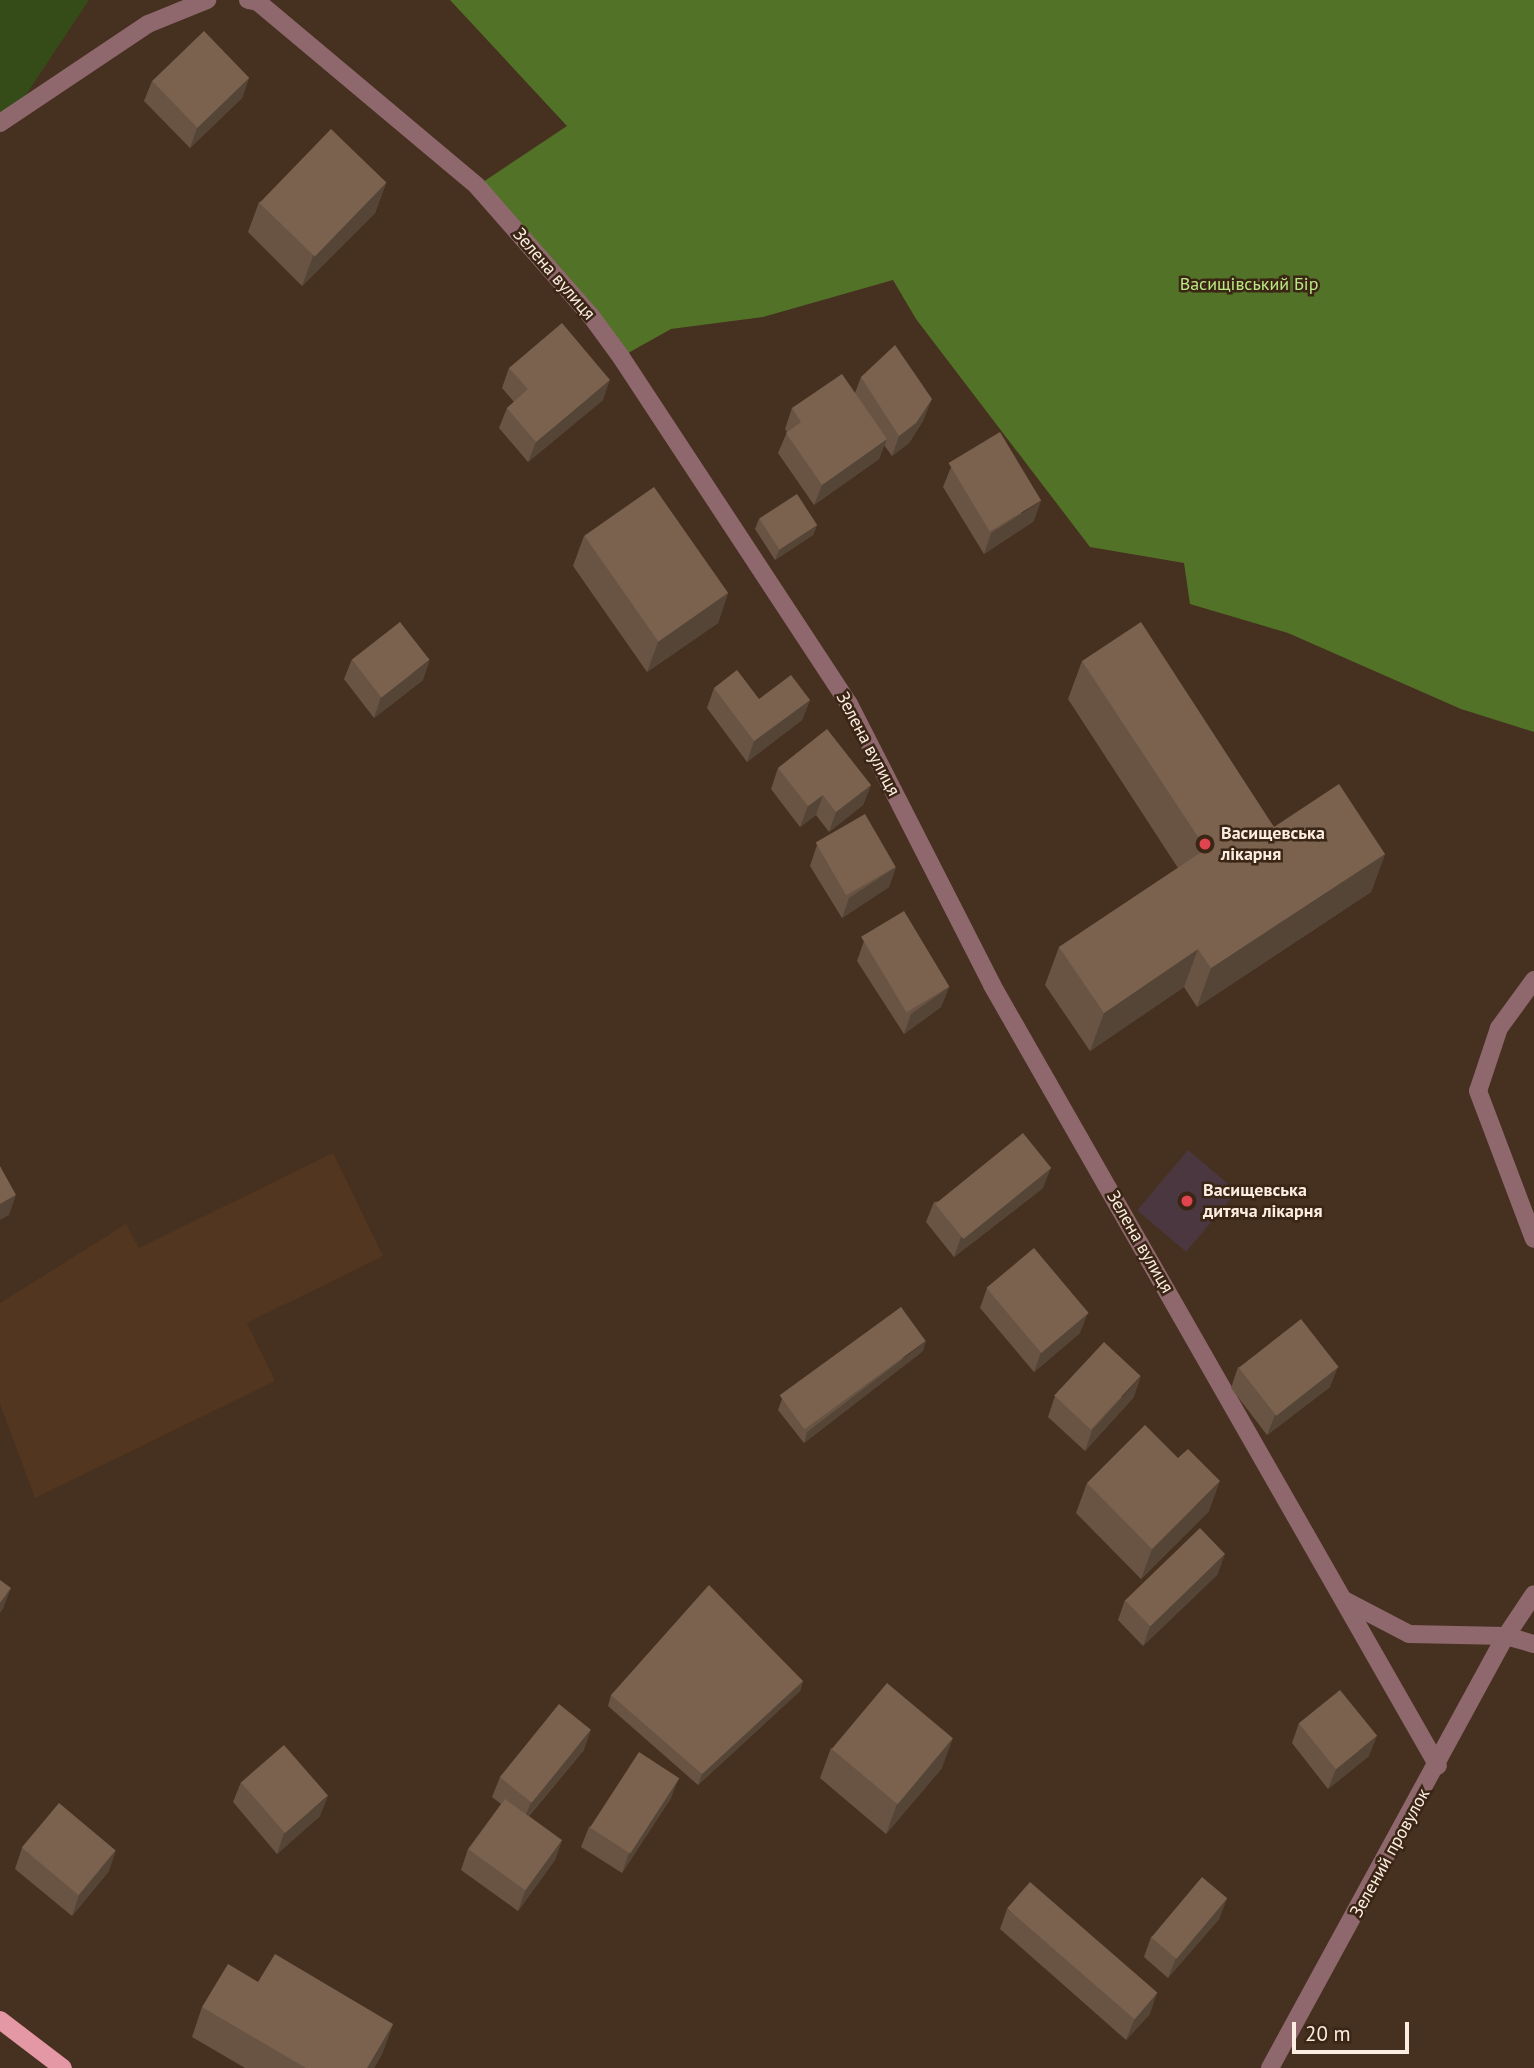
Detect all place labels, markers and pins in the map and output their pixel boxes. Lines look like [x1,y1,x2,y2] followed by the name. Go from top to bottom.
[1221,823,1325,866] place label: Васищевська лікарня
[1195,834,1215,854] marker: Васищевська лікарня
[1203,1180,1322,1222] place label: Васищевська дитяча лікарня
[1177,1191,1197,1211] marker: Васищевська дитяча лікарня

